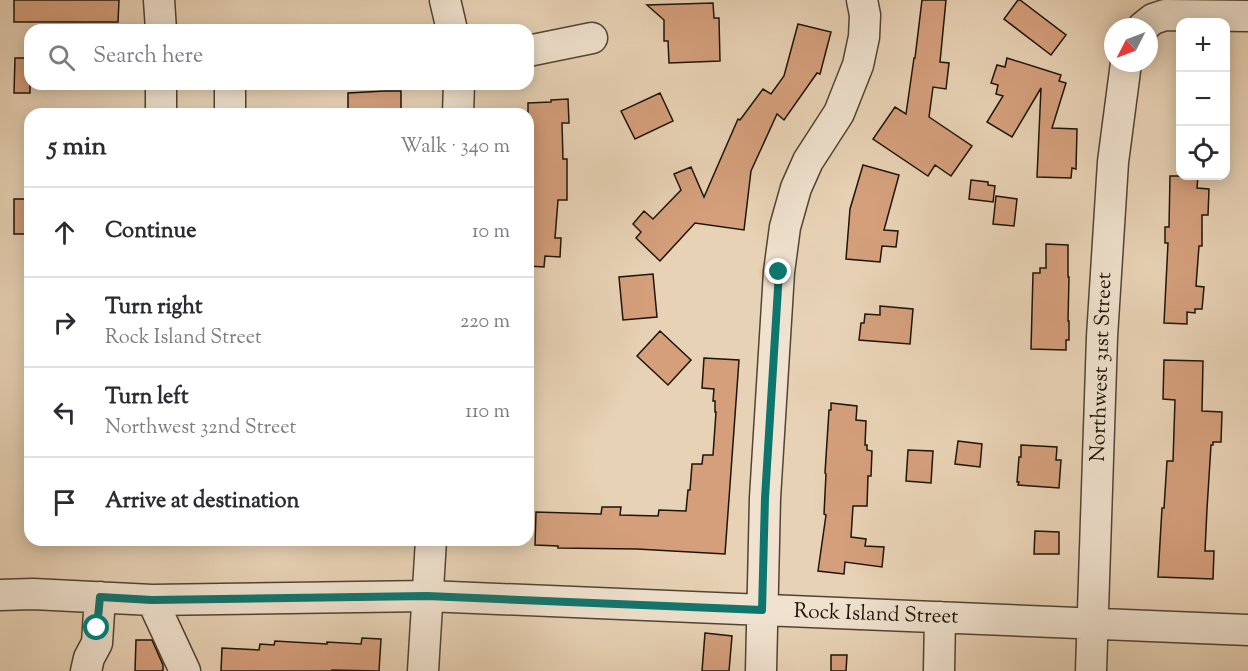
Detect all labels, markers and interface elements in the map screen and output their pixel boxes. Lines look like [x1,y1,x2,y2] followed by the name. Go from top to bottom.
[1104,18,1158,72] north arrow
[1176,18,1230,180] map controls
[1176,18,1230,72] button: +
[24,24,534,90] search box
[45,41,78,74] icon: search
[93,41,203,73] text: Search here
[1176,72,1230,126] button: −
[1176,126,1230,180] button: locate
[48,129,107,166] text: 5 min
[400,133,510,162] text: Walk · 340 m
[48,216,81,249] icon: ahead
[105,216,196,248] text: Continue
[472,218,510,247] text: 10 m
[765,258,791,284] route end
[1084,272,1120,462] street label: Northwest 31st Street
[105,292,202,324] text: Turn right
[48,306,81,339] icon: right
[460,308,510,337] text: 220 m
[105,324,262,353] text: Rock Island Street
[105,382,188,414] text: Turn left
[48,396,81,429] icon: left
[465,398,510,427] text: 110 m
[105,414,296,443] text: Northwest 32nd Street
[48,486,81,519] icon: arrive
[105,486,300,518] text: Arrive at destination
[793,597,959,633] street label: Rock Island Street
[83,614,109,640] route start

